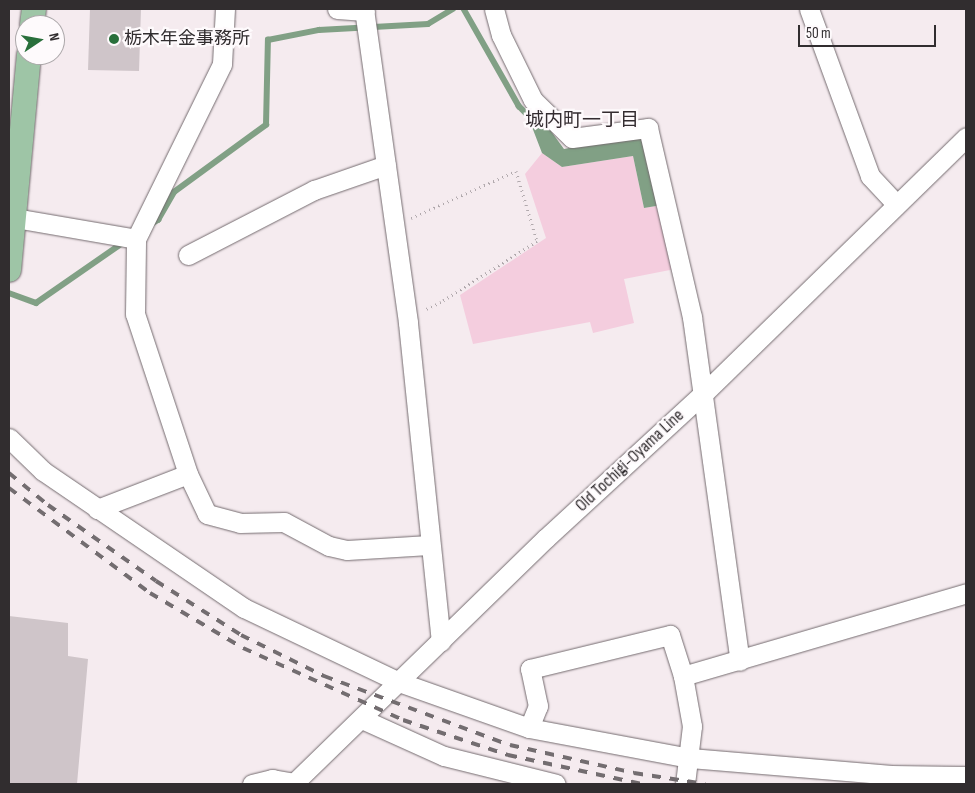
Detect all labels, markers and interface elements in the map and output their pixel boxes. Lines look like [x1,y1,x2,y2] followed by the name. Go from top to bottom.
[15,15,65,65] north arrow
[800,15,938,47] scale bar
[806,24,831,43] text: 50 m
[124,28,250,50] place label: 栃木年金事務所
[45,32,63,42] text: N
[108,33,120,45] marker: 栃木年金事務所
[525,110,639,132] district label: 城内町一丁目
[571,405,689,517] street label: Old Tochigi-Oyama Line

